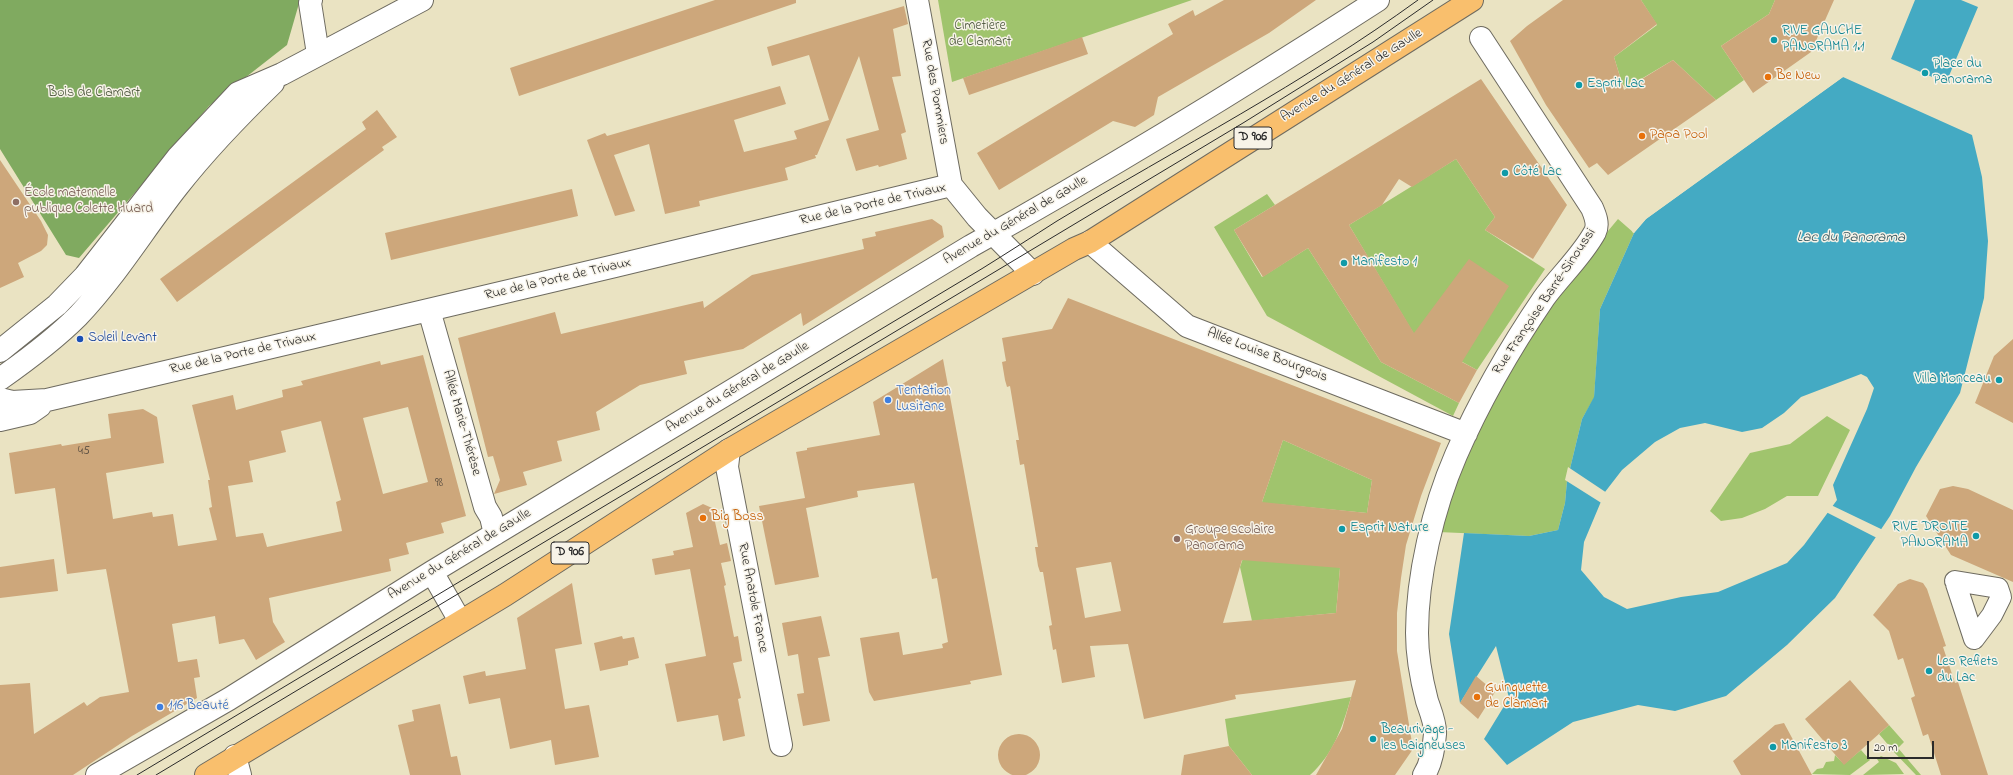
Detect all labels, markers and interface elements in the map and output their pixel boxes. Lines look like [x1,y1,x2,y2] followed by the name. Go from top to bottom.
[949,19,1011,52] park label: Cimetière de Clamart
[1782,24,1864,56] place label: RIVE GAUCHE PANORAMA 1.1
[1278,26,1426,126] street label: Avenue du Général de Gaulle
[1769,35,1779,45] marker: RIVE GAUCHE PANORAMA 1.1
[916,38,952,146] street label: Rue des Pommiers
[1933,57,1992,90] place label: Place du Panorama
[1920,68,1930,78] marker: Place du Panorama
[1776,69,1820,85] place label: Be New
[1763,72,1773,82] marker: Be New
[1587,77,1644,93] place label: Esprit Lac
[1574,80,1584,90] marker: Esprit Lac
[48,86,140,102] park label: Bois de Clamart
[1234,127,1272,149] road number: D 906
[1650,128,1707,144] place label: Papa Pool
[1637,131,1647,141] marker: Papa Pool
[1513,165,1561,181] place label: Côté Lac
[1500,168,1510,178] marker: Côté Lac
[941,173,1091,269] street label: Avenue du Général de Gaulle
[798,180,948,230] street label: Rue de la Porte de Trivaux
[24,186,153,218] place label: École maternelle publique Colette Huard
[11,197,21,207] marker: École maternelle publique Colette Huard
[1490,226,1600,378] street label: Rue Françoise Barré-Sinoussi
[1797,230,1905,248] water label: Lac du Panorama
[483,255,633,305] street label: Rue de la Porte de Trivaux
[1352,255,1417,271] place label: Manifesto 1
[1339,258,1349,268] marker: Manifesto 1
[1204,325,1330,387] street label: Allée Louise Bourgeois
[168,329,318,379] street label: Rue de la Porte de Trivaux
[88,331,157,347] place label: Soleil Levant
[75,334,85,344] marker: Soleil Levant
[664,339,812,437] street label: Avenue du Général de Gaulle
[438,368,484,478] street label: Allée Marie-Thérèse
[1915,372,1991,388] place label: Villa Monceau
[1994,375,2004,385] marker: Villa Monceau
[896,384,951,416] place label: Tentation Lusitane
[883,395,893,405] marker: Tentation Lusitane
[78,445,90,459] house number: 45
[435,477,443,491] house number: 98
[386,506,534,604] street label: Avenue du Général de Gaulle
[711,510,764,526] place label: Big Boss
[698,513,708,523] marker: Big Boss
[1892,520,1968,552] place label: RIVE DROITE PANORAMA
[1350,521,1429,537] place label: Esprit Nature
[1185,523,1274,556] place label: Groupe scolaire Panorama
[1337,524,1347,534] marker: Esprit Nature
[1971,531,1981,541] marker: RIVE DROITE PANORAMA
[1172,534,1182,544] marker: Groupe scolaire Panorama
[551,542,589,564] road number: D 906
[733,542,771,654] street label: Rue Anatole France
[1937,655,1998,688] place label: Les Reflets du Lac
[1924,666,1934,676] marker: Les Reflets du Lac
[1485,681,1548,714] place label: Guinguette de Clamart
[1472,692,1482,702] marker: Guinguette de Clamart
[168,699,229,715] place label: 116 Beauté
[155,702,165,712] marker: 116 Beauté
[1381,723,1466,756] place label: Beaurivage - les baigneuses
[1869,733,1936,759] scale bar
[1368,734,1378,744] marker: Beaurivage - les baigneuses
[1781,739,1848,755] place label: Manifesto 3
[1874,739,1897,757] text: 20 m
[1768,742,1778,752] marker: Manifesto 3

